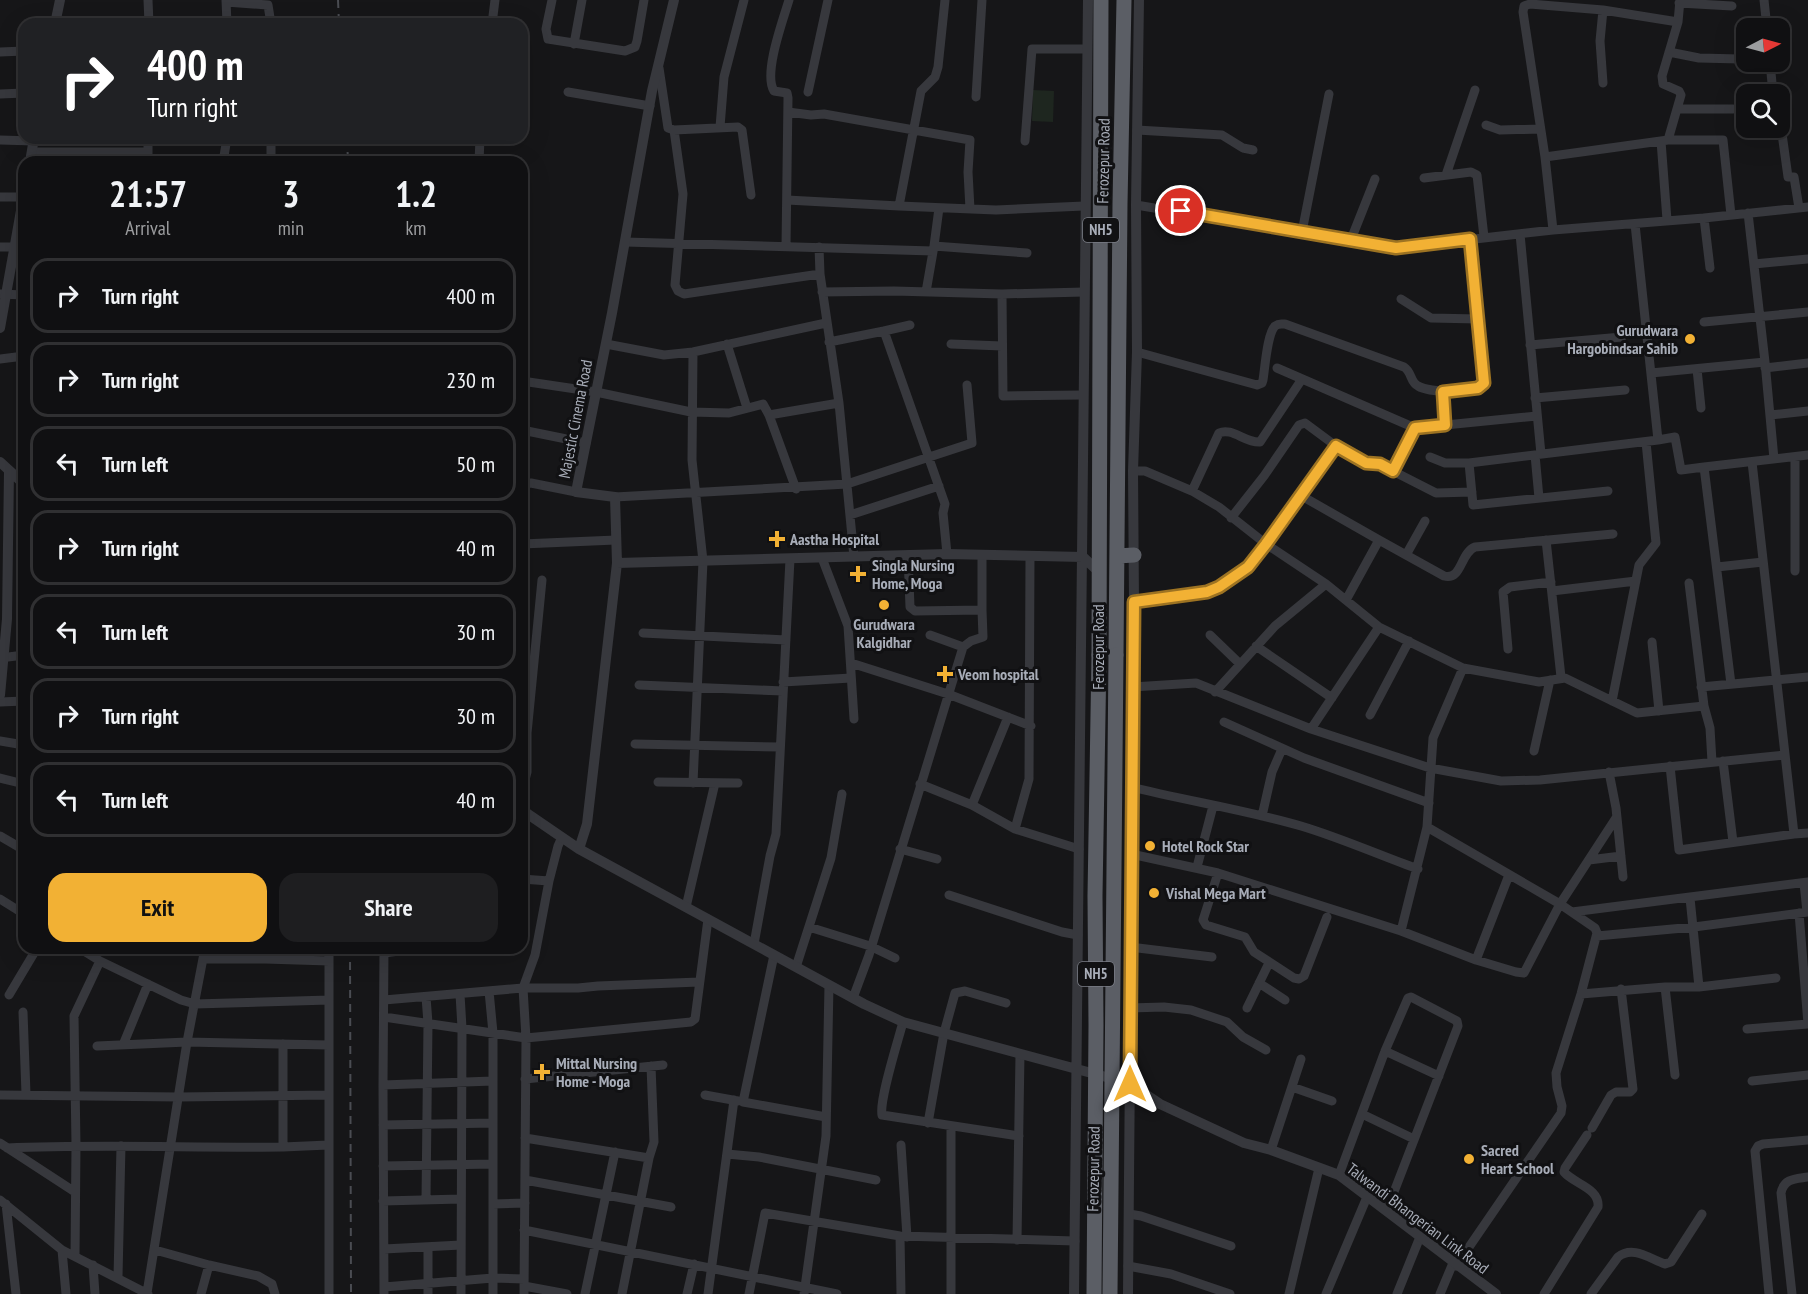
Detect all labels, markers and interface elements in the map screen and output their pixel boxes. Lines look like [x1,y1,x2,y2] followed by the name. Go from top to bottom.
[1736,18,1790,72] north arrow
[1736,18,1790,138] map controls
[147,37,244,92] text: 400 m
[48,42,126,120] icon: right
[1736,84,1790,138] button: search
[147,90,238,124] text: Turn right
[1092,118,1114,204] street label: Ferozepur Road
[109,170,187,217] text: 21:57
[282,170,299,217] text: 3
[395,170,437,217] text: 1.2
[1155,185,1206,236] pin
[1164,194,1197,227] icon: arrive
[125,215,171,241] text: Arrival
[278,215,304,241] text: min
[406,215,426,241] text: km
[1083,218,1119,242] road number: NH5
[51,279,84,312] icon: right
[102,282,179,310] text: Turn right
[446,282,495,310] text: 400 m
[1567,320,1678,358] place label: Gurudwara Hargobindsar Sahib
[1683,332,1697,346] marker: Gurudwara Hargobindsar Sahib
[554,358,596,480] street label: Majestic Cinema Road
[51,363,84,396] icon: right
[102,366,179,394] text: Turn right
[446,366,495,394] text: 230 m
[51,447,84,480] icon: left
[102,450,168,478] text: Turn left
[456,450,495,478] text: 50 m
[789,529,879,549] place label: Aastha Hospital
[768,530,786,548] marker: Aastha Hospital
[51,531,84,564] icon: right
[102,534,179,562] text: Turn right
[456,534,495,562] text: 40 m
[872,555,955,593] place label: Singla Nursing Home, Moga
[849,565,867,583] marker: Singla Nursing Home, Moga
[877,598,891,612] marker: Gurudwara Kalgidhar
[1088,604,1108,690] street label: Ferozepur Road
[853,614,915,652] place label: Gurudwara Kalgidhar
[51,615,84,648] icon: left
[102,618,168,646] text: Turn left
[456,618,495,646] text: 30 m
[957,664,1039,684] place label: Veom hospital
[936,665,954,683] marker: Veom hospital
[51,699,84,732] icon: right
[102,702,179,730] text: Turn right
[456,702,495,730] text: 30 m
[51,783,84,816] icon: left
[102,786,168,814] text: Turn left
[456,786,495,814] text: 40 m
[1162,836,1249,856] place label: Hotel Rock Star
[1143,839,1157,853] marker: Hotel Rock Star
[48,873,267,942] button: Exit
[279,873,498,942] button: Share
[1165,883,1266,903] place label: Vishal Mega Mart
[1147,886,1161,900] marker: Vishal Mega Mart
[1078,962,1114,986] road number: NH5
[1098,1052,1162,1116] position arrow
[556,1053,637,1091] place label: Mittal Nursing Home - Moga
[533,1063,551,1081] marker: Mittal Nursing Home - Moga
[1082,1126,1104,1212] street label: Ferozepur Road
[1481,1140,1554,1178] place label: Sacred Heart School
[1462,1152,1476,1166] marker: Sacred Heart School
[1343,1158,1493,1278] street label: Talwandi Bhangerian Link Road

